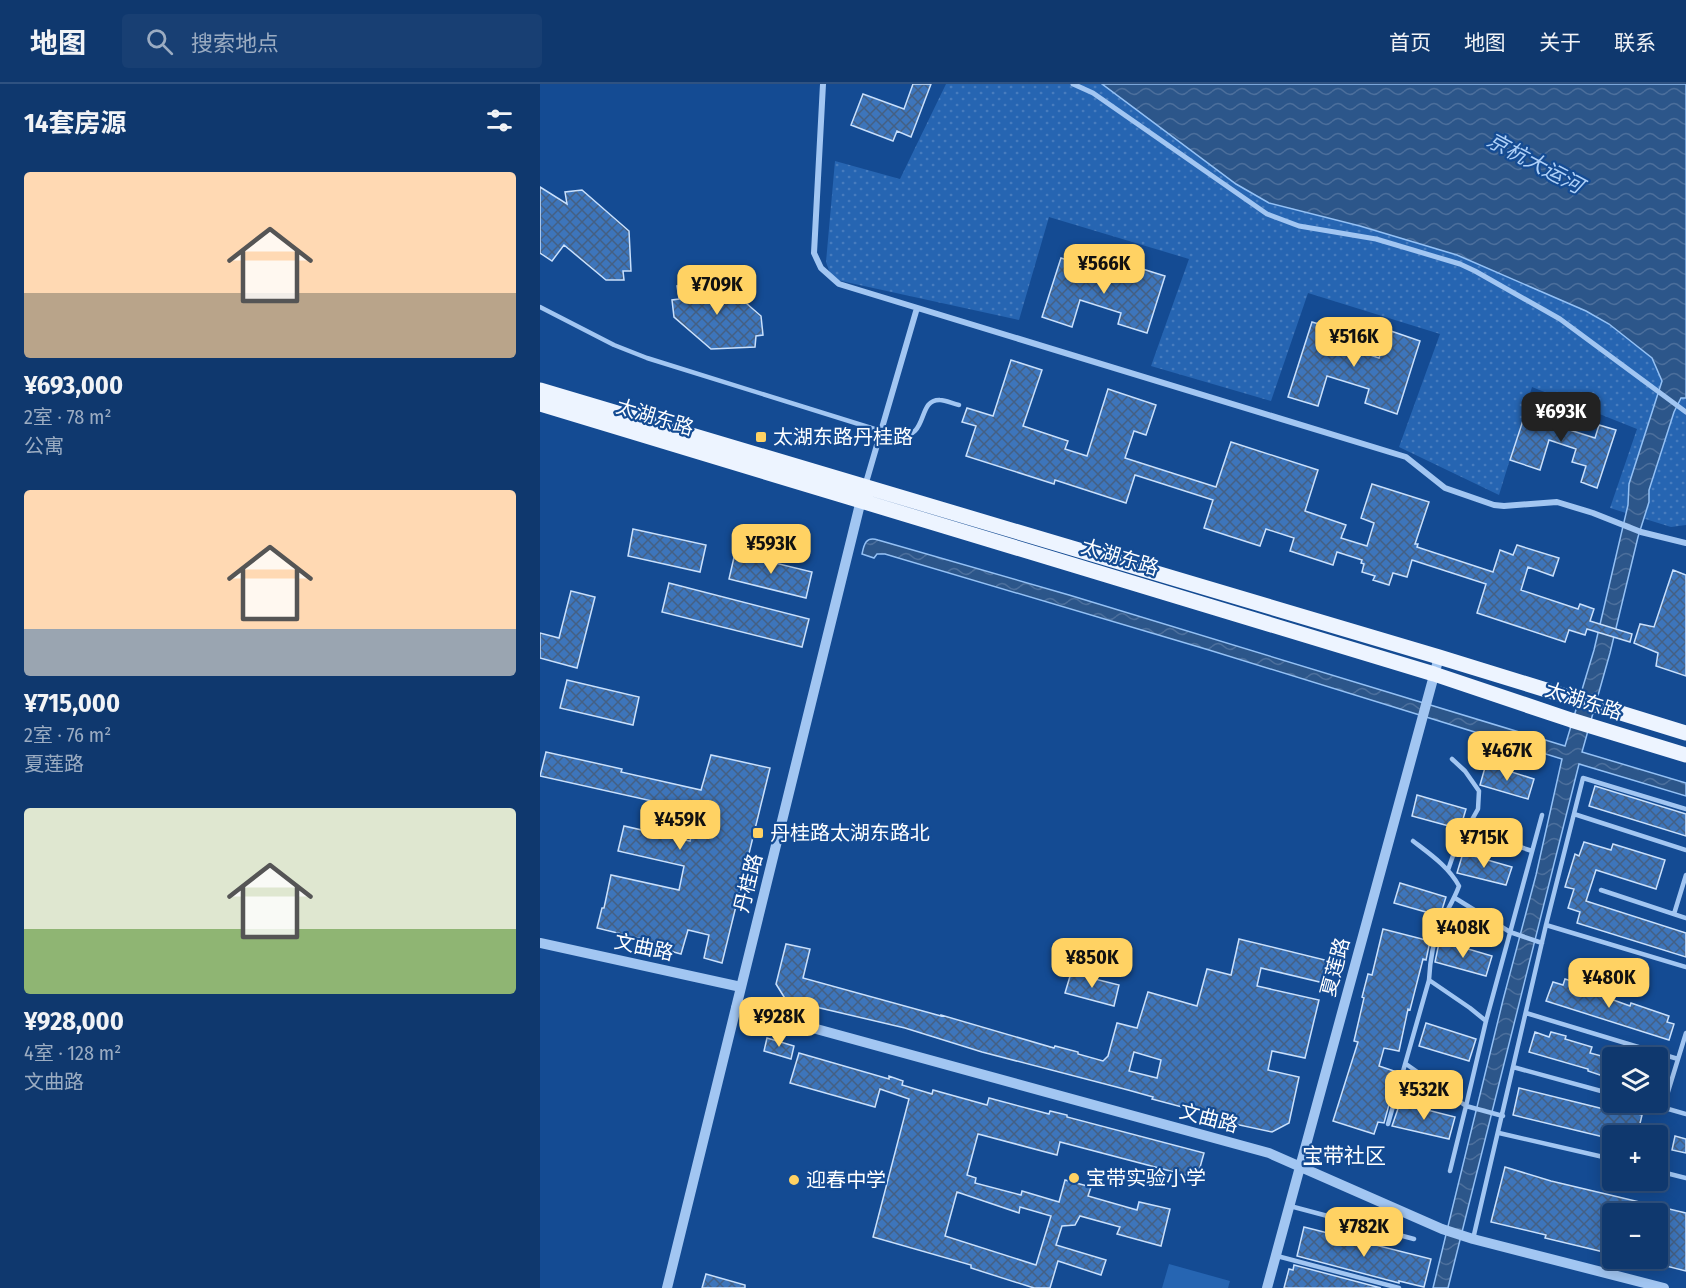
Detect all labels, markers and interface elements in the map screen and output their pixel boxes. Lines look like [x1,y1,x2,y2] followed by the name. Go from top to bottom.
[122,14,542,68] search box
[143,25,176,58] icon: search
[30,27,86,60] text: 地图
[191,30,279,57] text: 搜索地点
[1389,30,1431,56] text: 首页
[1464,30,1506,56] text: 地图
[1539,30,1581,56] text: 关于
[1614,30,1656,56] text: 联系
[483,104,516,137] icon: filters
[24,108,126,139] text: 14套房源
[1483,127,1591,201] water label: 京杭大运河
[216,211,324,319] icon: home
[1062,244,1146,295] pin: ¥566K
[1078,251,1130,275] text: ¥566K
[675,265,759,316] pin: ¥709K
[691,272,743,296] text: ¥709K
[1312,317,1396,368] pin: ¥516K
[1329,324,1379,348] text: ¥516K
[24,370,123,401] text: ¥693,000
[1519,392,1603,443] pin: ¥693K
[613,394,697,440] street label: 太湖东路
[1536,399,1586,423] text: ¥693K
[24,405,111,429] text: 2室 · 78 m²
[773,425,913,449] place label: 太湖东路丹桂路
[754,430,768,444] marker: 太湖东路丹桂路
[24,434,64,458] text: 公寓
[729,524,813,575] pin: ¥593K
[216,529,324,637] icon: home
[746,531,796,555] text: ¥593K
[1078,534,1162,580] street label: 太湖东路
[1542,677,1626,725] street label: 太湖东路
[24,688,120,719] text: ¥715,000
[24,723,111,747] text: 2室 · 76 m²
[1465,731,1549,782] pin: ¥467K
[1482,738,1532,762] text: ¥467K
[24,752,84,776] text: 夏莲路
[638,800,722,851] pin: ¥459K
[654,807,706,831] text: ¥459K
[1442,818,1526,869] pin: ¥715K
[770,821,930,845] place label: 丹桂路太湖东路北
[1460,825,1508,849] text: ¥715K
[751,826,765,840] marker: 丹桂路太湖东路北
[216,847,324,955] icon: home
[729,851,767,915] street label: 丹桂路
[1421,908,1505,959] pin: ¥408K
[1436,915,1490,939] text: ¥408K
[612,929,676,965] street label: 文曲路
[1316,935,1354,999] street label: 夏莲路
[1050,938,1134,989] pin: ¥850K
[1065,945,1119,969] text: ¥850K
[1567,958,1651,1009] pin: ¥480K
[1582,965,1636,989] text: ¥480K
[737,997,821,1048] pin: ¥928K
[753,1004,805,1028] text: ¥928K
[24,1006,124,1037] text: ¥928,000
[24,1041,121,1065] text: 4室 · 128 m²
[1602,1047,1668,1269] map controls
[1602,1047,1668,1113] button: layers
[24,1070,84,1094] text: 文曲路
[1382,1070,1466,1121] pin: ¥532K
[1399,1077,1449,1101] text: ¥532K
[1177,1099,1241,1137] street label: 文曲路
[1602,1125,1668,1191] button: +
[1302,1143,1386,1169] district label: 宝带社区
[1086,1166,1206,1190] place label: 宝带实验小学
[806,1168,886,1192] place label: 迎春中学
[1067,1171,1081,1185] marker: 宝带实验小学
[787,1173,801,1187] marker: 迎春中学
[1602,1203,1668,1269] button: −
[1322,1207,1406,1258] pin: ¥782K
[1339,1214,1389,1238] text: ¥782K

